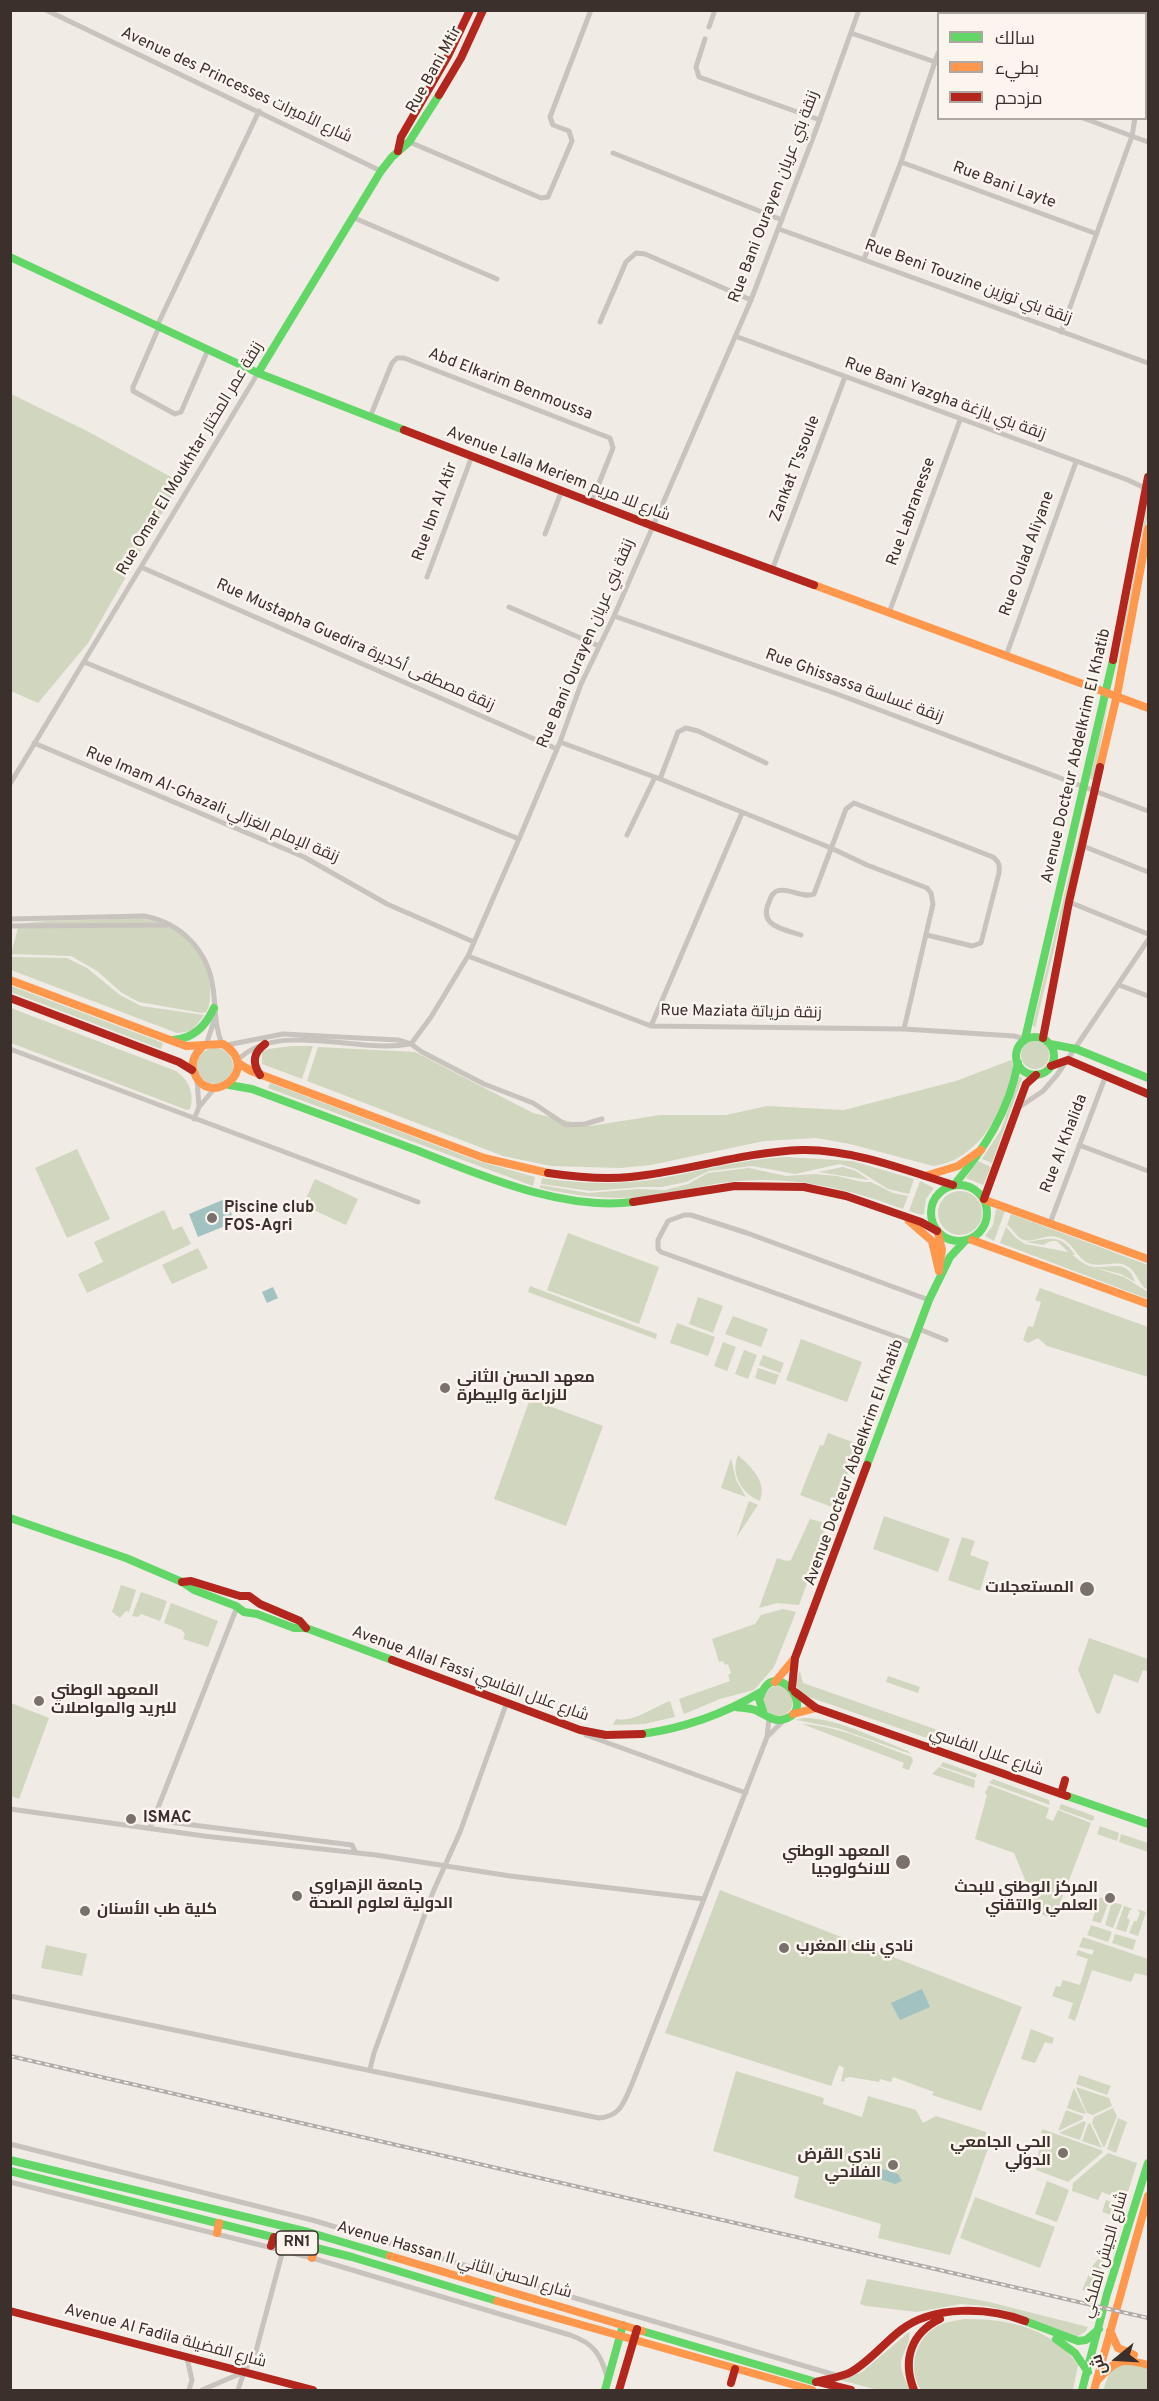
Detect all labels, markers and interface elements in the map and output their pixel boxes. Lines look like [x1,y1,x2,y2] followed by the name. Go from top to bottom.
[937,12,1147,120] legend
[403,23,467,117] street label: Rue Bani Mtir
[117,24,355,148] street label: Avenue des Princesses شارع الأميرات
[995,28,1035,51] text: سالك
[995,58,1039,81] text: بطيء
[726,88,824,306] street label: Rue Bani Ourayen زنقة بني عريان
[995,88,1043,111] text: مزدحم
[950,158,1058,214] street label: Rue Bani Layte
[862,236,1074,330] street label: Rue Beni Touzine زنقة بني توزين
[113,339,269,579] street label: Rue Omar El Moukhtar زنقة عمر المختار
[425,345,595,425] street label: Abd Elkarim Benmoussa
[842,355,1048,445] street label: Rue Bani Yazgha زنقة بني يازغة
[767,413,825,525] street label: Zankat T'ssoule
[443,423,673,527] street label: Avenue Lalla Meriem شارع للا مريم
[884,455,940,569] street label: Rue Labranesse
[409,460,463,564] street label: Rue Ibn Al Atir
[996,489,1060,619] street label: Rue Oulad Aliyane
[534,536,640,752] street label: Rue Bani Ourayen زنقة بني عريان
[213,576,497,716] street label: Rue Mustapha Guedira زنقة مصطفى أكديرة
[1038,627,1116,885] street label: Avenue Docteur Abdelkrim El Khatib
[762,646,946,728] street label: Rue Ghissassa زنقة غساسة
[82,744,342,868] street label: Rue Imam Al-Ghazali زنقة الإمام الغزالي
[660,1002,822,1024] street label: Rue Maziata زنقة مزياتة
[1037,1092,1093,1196] street label: Rue Al Khalida
[224,1199,314,1237] place label: Piscine club FOS-Agri
[205,1211,219,1225] marker: Piscine club FOS-Agri
[801,1337,909,1589] street label: Avenue Docteur Abdelkrim El Khatib
[457,1369,595,1407] place label: معهد الحسن الثاني للزراعة والبيطرة
[438,1381,452,1395] marker: معهد الحسن الثاني للزراعة والبيطرة
[985,1579,1074,1599] place label: المستعجلات
[1078,1580,1096,1598] marker: المستعجلات
[349,1623,591,1727] street label: Avenue Allal Fassi شارع علال الفاسي
[51,1682,177,1720] place label: المعهد الوطني للبريد والمواصلات
[32,1694,46,1708] marker: المعهد الوطني للبريد والمواصلات
[927,1725,1045,1781] street label: شارع علال الفاسي
[143,1809,191,1829] place label: ISMAC
[124,1812,138,1826] marker: ISMAC
[782,1843,890,1881] place label: المعهد الوطني للانكولوجيا
[894,1853,912,1871] marker: المعهد الوطني للانكولوجيا
[309,1877,453,1915] place label: جامعة الزهراوي الدولية لعلوم الصحة
[954,1879,1098,1917] place label: المركز الوطني للبحث العلمي والتقني
[290,1889,304,1903] marker: جامعة الزهراوي الدولية لعلوم الصحة
[1103,1891,1117,1905] marker: المركز الوطني للبحث العلمي والتقني
[97,1901,217,1921] place label: كلية طب الأسنان
[78,1904,92,1918] marker: كلية طب الأسنان
[796,1938,913,1958] place label: نادي بنك المغرب
[777,1941,791,1955] marker: نادي بنك المغرب
[950,2134,1051,2172] place label: الحي الجامعي الدولي
[798,2146,881,2184] place label: نادي القرض الفلاحي
[1056,2146,1070,2160] marker: الحي الجامعي الدولي
[886,2158,900,2172] marker: نادي القرض الفلاحي
[1079,2190,1133,2320] street label: شارع الجيش الملكي
[334,2218,574,2304] street label: Avenue Hassan II شارع الحسن الثاني
[276,2231,318,2255] road number: RN1
[62,2301,268,2373] street label: Avenue Al Fadila شارع الفضيلة
[1087,2329,1147,2389] north arrow
[1087,2352,1113,2377] text: ش

